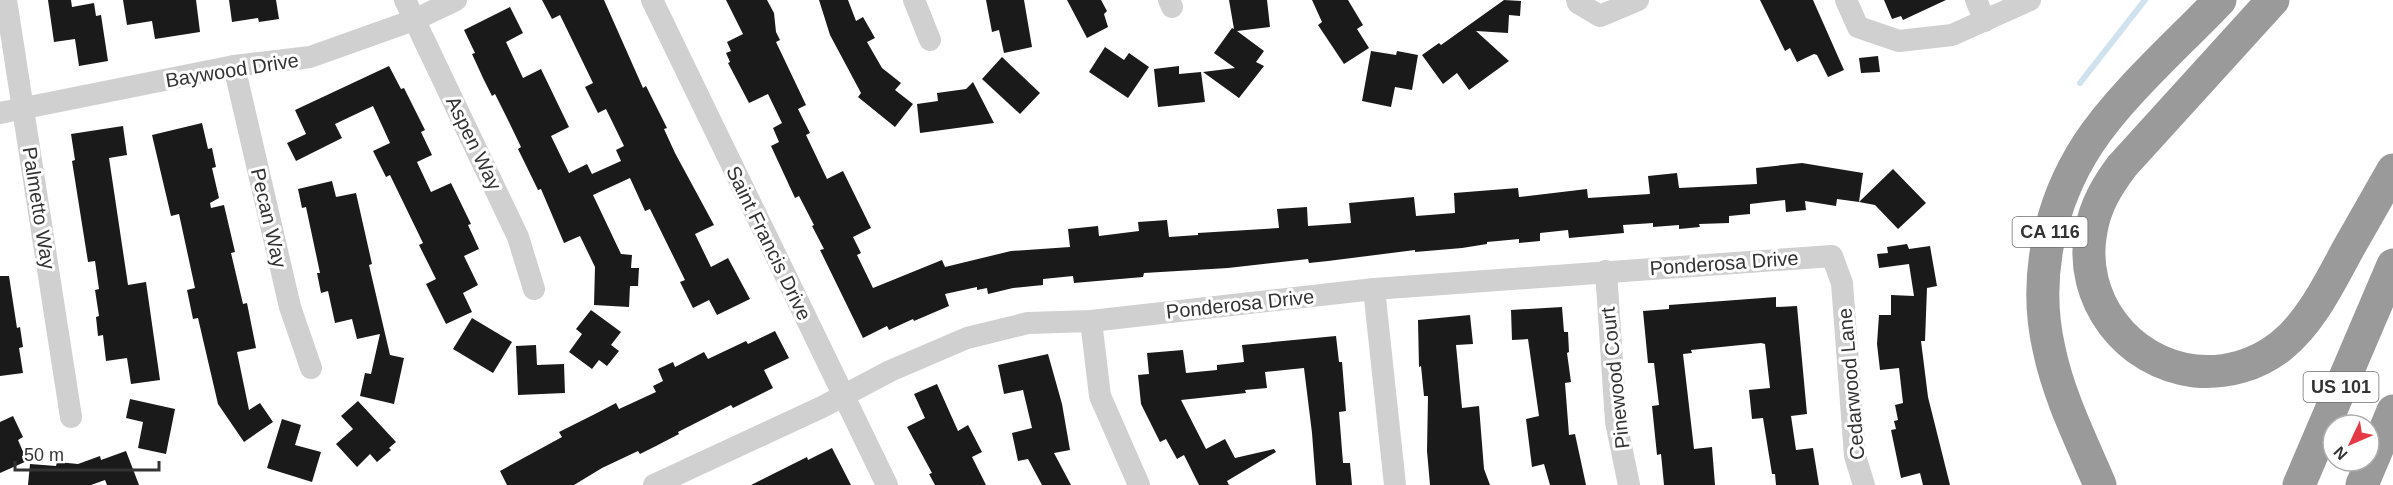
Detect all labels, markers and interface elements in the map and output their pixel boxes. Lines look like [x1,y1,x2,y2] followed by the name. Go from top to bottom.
[164,49,300,91] street label: Baywood Drive
[442,93,506,193] street label: Aspen Way
[18,145,60,271] street label: Palmetto Way
[722,162,816,324] street label: Saint Francis Drive
[247,166,291,270] street label: Pecan Way
[2012,217,2088,247] road number: CA 116
[1649,247,1799,279] street label: Ponderosa Drive
[1165,285,1315,323] street label: Ponderosa Drive
[1597,306,1633,450] street label: Pinewood Court
[1833,307,1869,461] street label: Cedarwood Lane
[2304,372,2378,402] road number: US 101
[2321,413,2381,473] north arrow
[15,434,159,472] scale bar
[2330,443,2351,463] text: N
[24,445,64,465] text: 50 m

